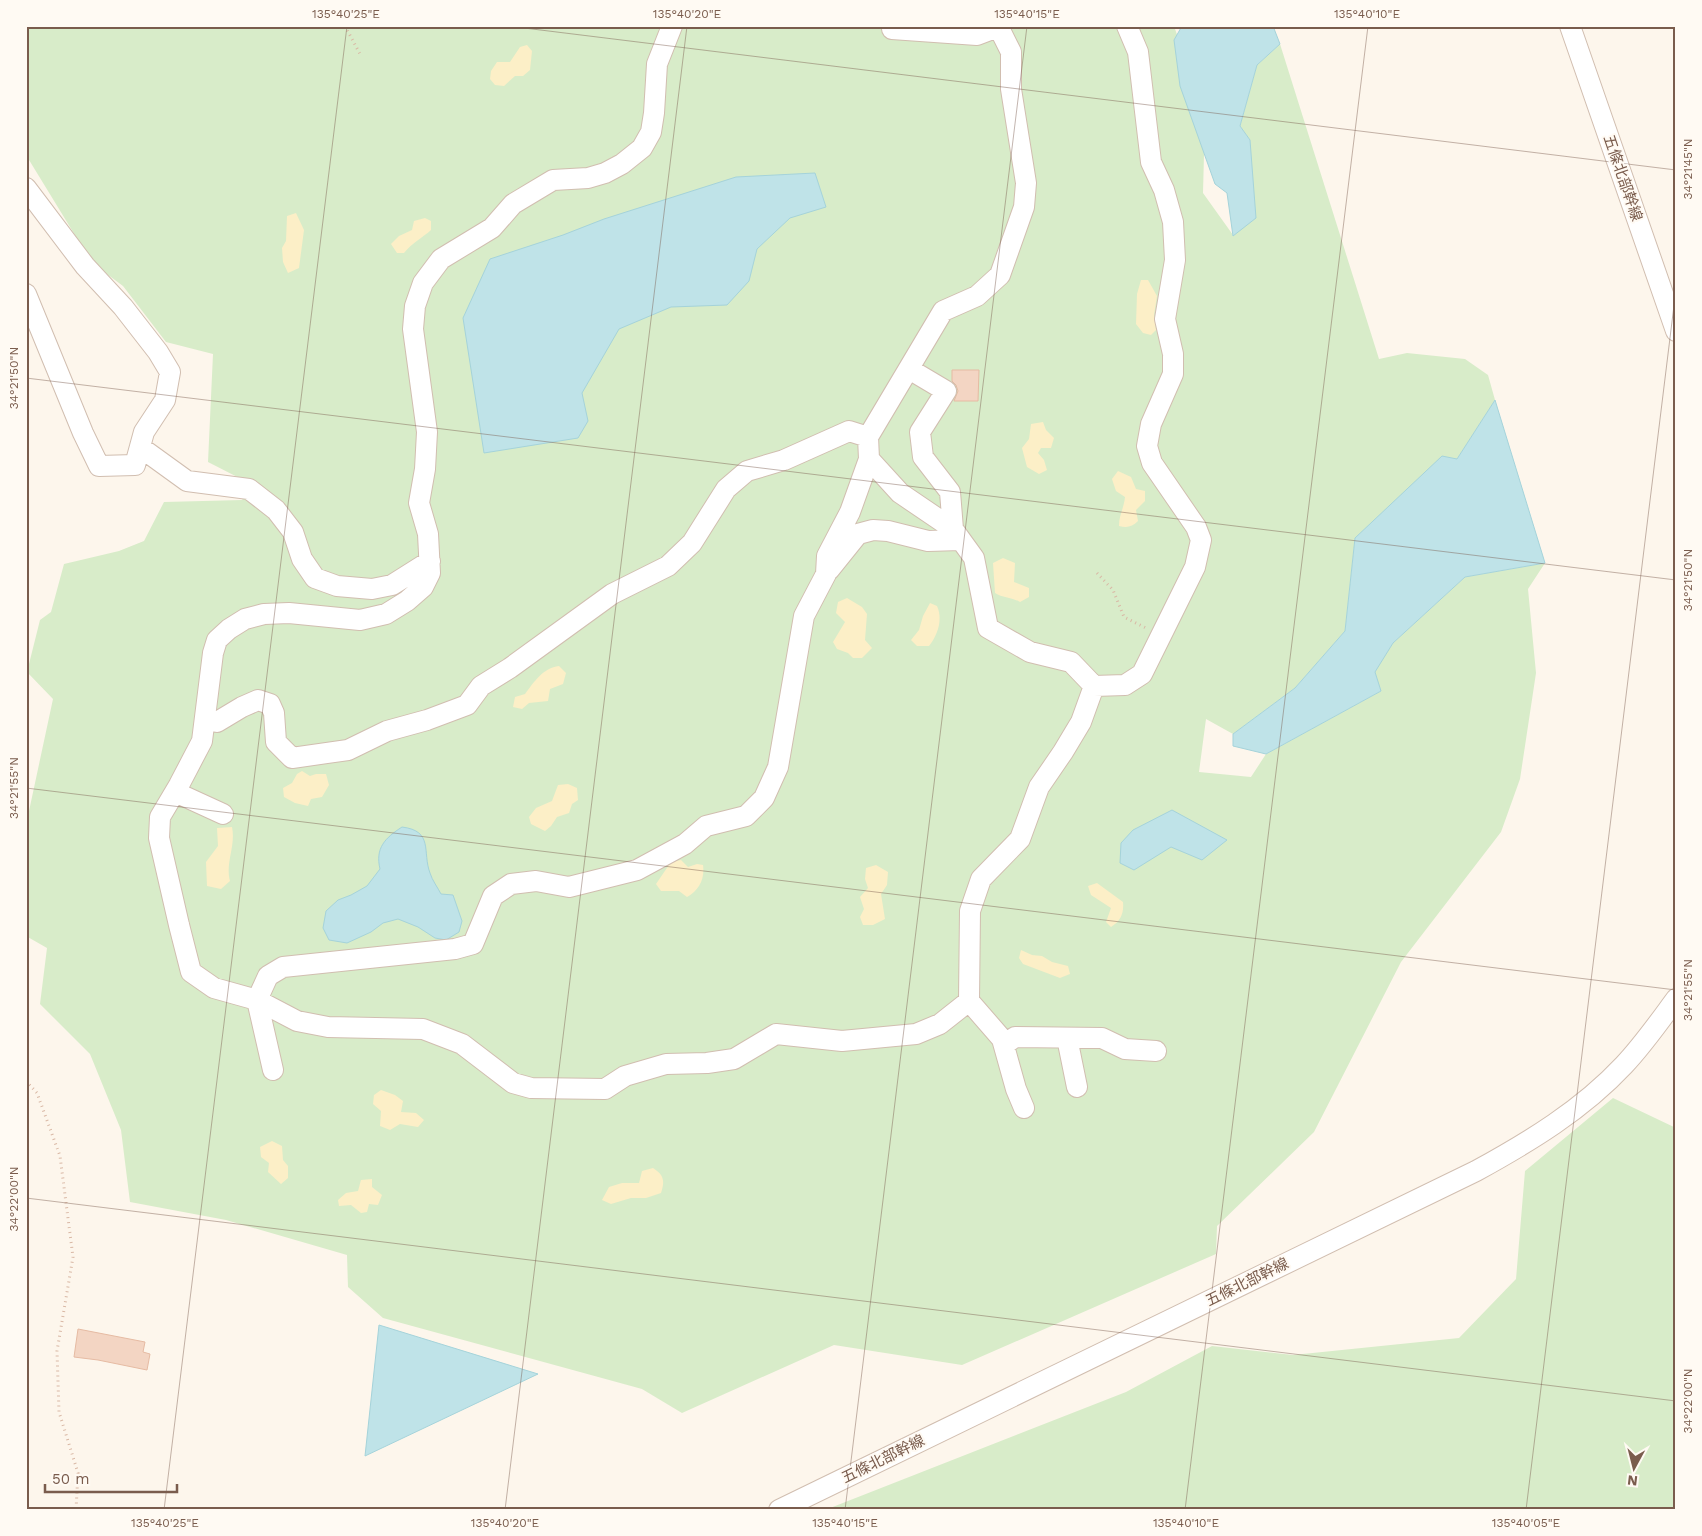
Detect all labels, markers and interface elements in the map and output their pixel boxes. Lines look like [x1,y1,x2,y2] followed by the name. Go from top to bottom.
[312,7,380,21] text: 135°40'25"E
[653,7,722,21] text: 135°40'20"E
[994,7,1060,21] text: 135°40'15"E
[1334,7,1400,21] text: 135°40'10"E
[1600,133,1646,223] street label: 五條北部幹線
[1681,138,1695,200] text: 34°21'45"N
[7,347,21,409] text: 34°21'50"N
[1681,549,1695,611] text: 34°21'50"N
[7,757,21,819] text: 34°21'55"N
[1681,959,1695,1021] text: 34°21'55"N
[7,1166,21,1232] text: 34°22'00"N
[1203,1254,1291,1310] street label: 五條北部幹線
[1681,1368,1695,1434] text: 34°22'00"N
[839,1431,927,1487] street label: 五條北部幹線
[1610,1444,1660,1494] north arrow
[45,1461,178,1493] scale bar
[52,1470,89,1488] text: 50 m
[1626,1472,1639,1489] text: N
[131,1516,199,1530] text: 135°40'25"E
[471,1516,540,1530] text: 135°40'20"E
[812,1516,878,1530] text: 135°40'15"E
[1153,1516,1219,1530] text: 135°40'10"E
[1492,1516,1561,1530] text: 135°40'05"E

